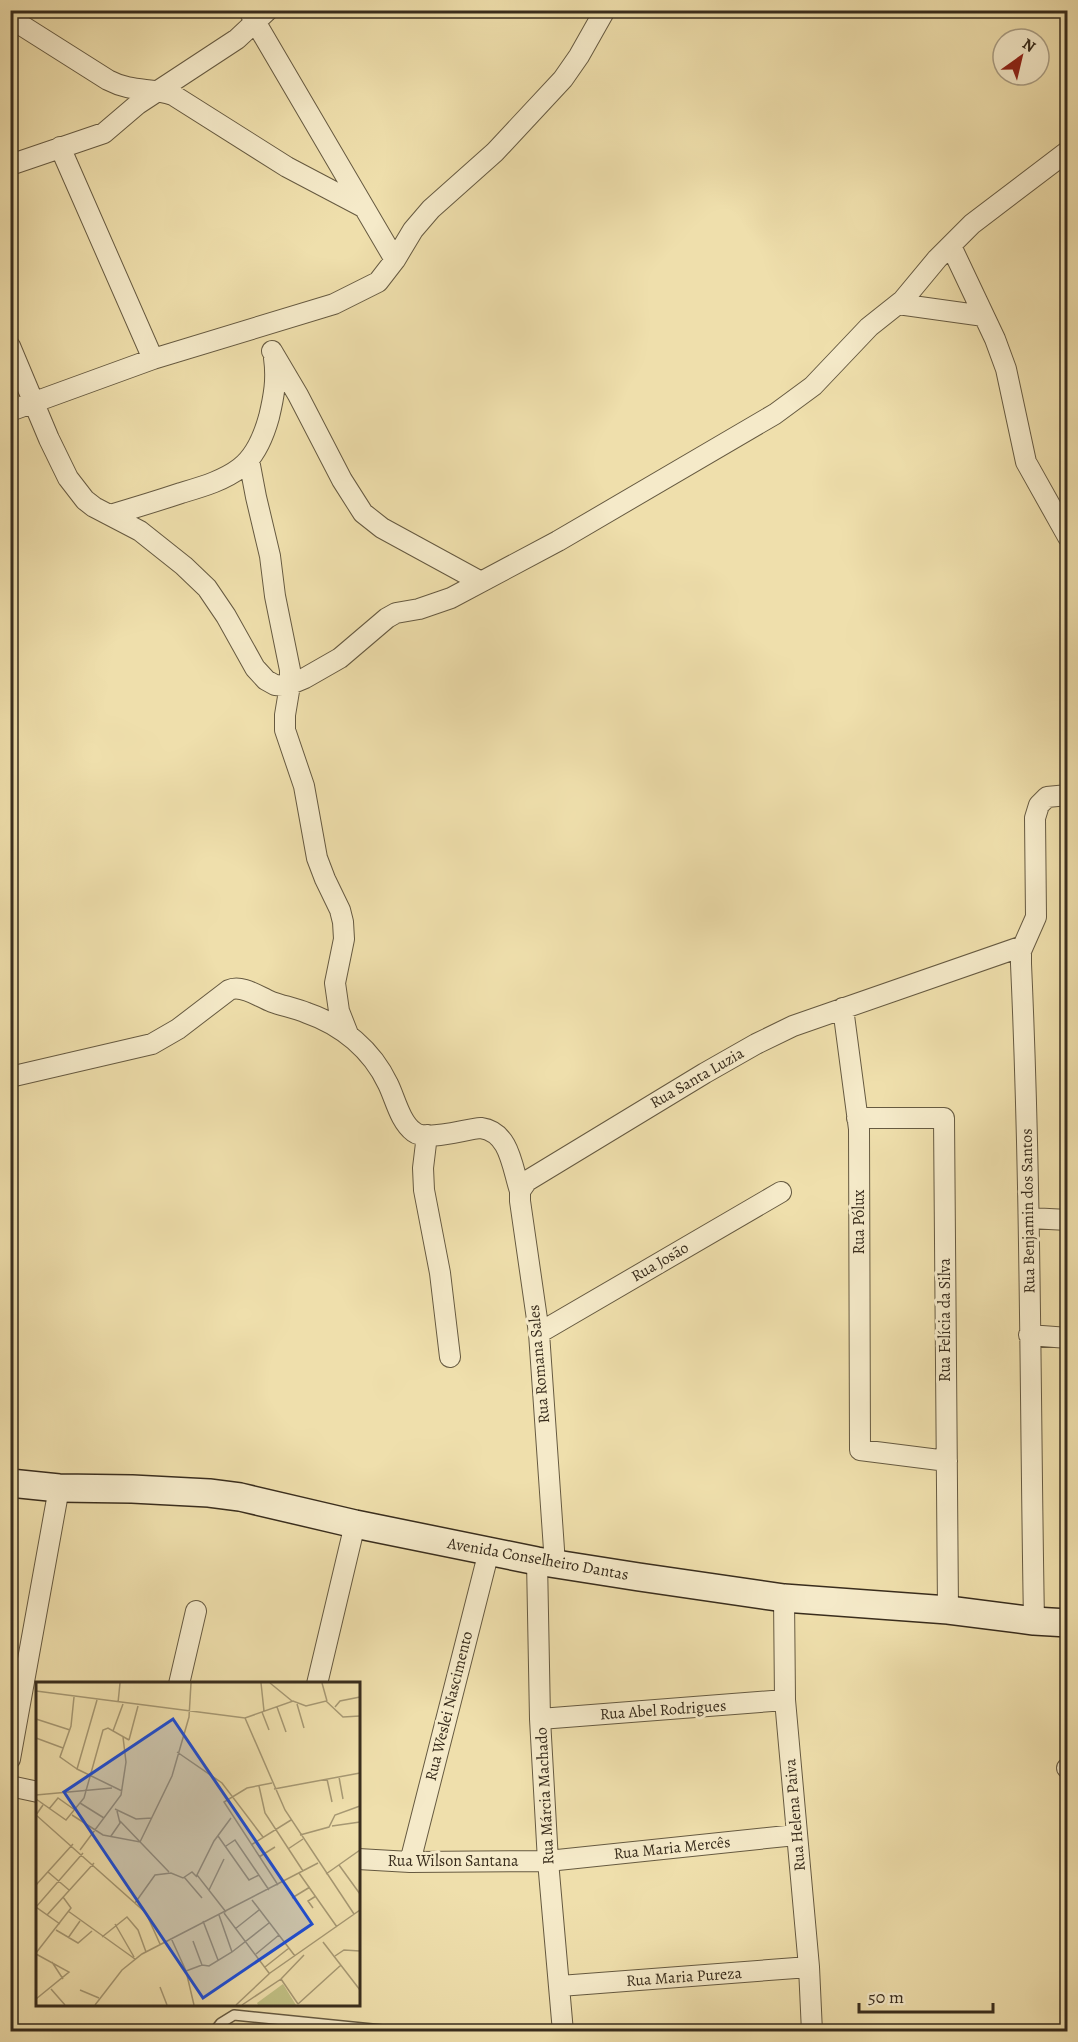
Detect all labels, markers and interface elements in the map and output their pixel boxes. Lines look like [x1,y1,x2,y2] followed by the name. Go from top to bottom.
[991,27,1051,87] north arrow
[1018,33,1040,58] text: N
[646,1042,748,1114] street label: Rua Santa Luzia
[1016,1128,1040,1294] street label: Rua Benjamin dos Santos
[848,1189,870,1254] street label: Rua Pólux
[627,1237,693,1287] street label: Rua Josão
[934,1258,956,1382] street label: Rua Felícia da Silva
[523,1304,555,1424] street label: Rua Romana Sales
[445,1532,630,1586] street label: Avenida Conselheiro Dantas
[420,1629,478,1783] street label: Rua Weslei Nascimento
[36,1682,360,2006] inset map
[599,1695,727,1725] street label: Rua Abel Rodrigues
[530,1727,560,1865] street label: Rua Márcia Machado
[779,1757,811,1872] street label: Rua Helena Paiva
[613,1831,731,1865] street label: Rua Maria Mercês
[388,1850,519,1872] street label: Rua Wilson Santana
[625,1962,743,1992] street label: Rua Maria Pureza
[859,1976,992,2014] scale bar
[868,1985,904,2009] text: 50 m

